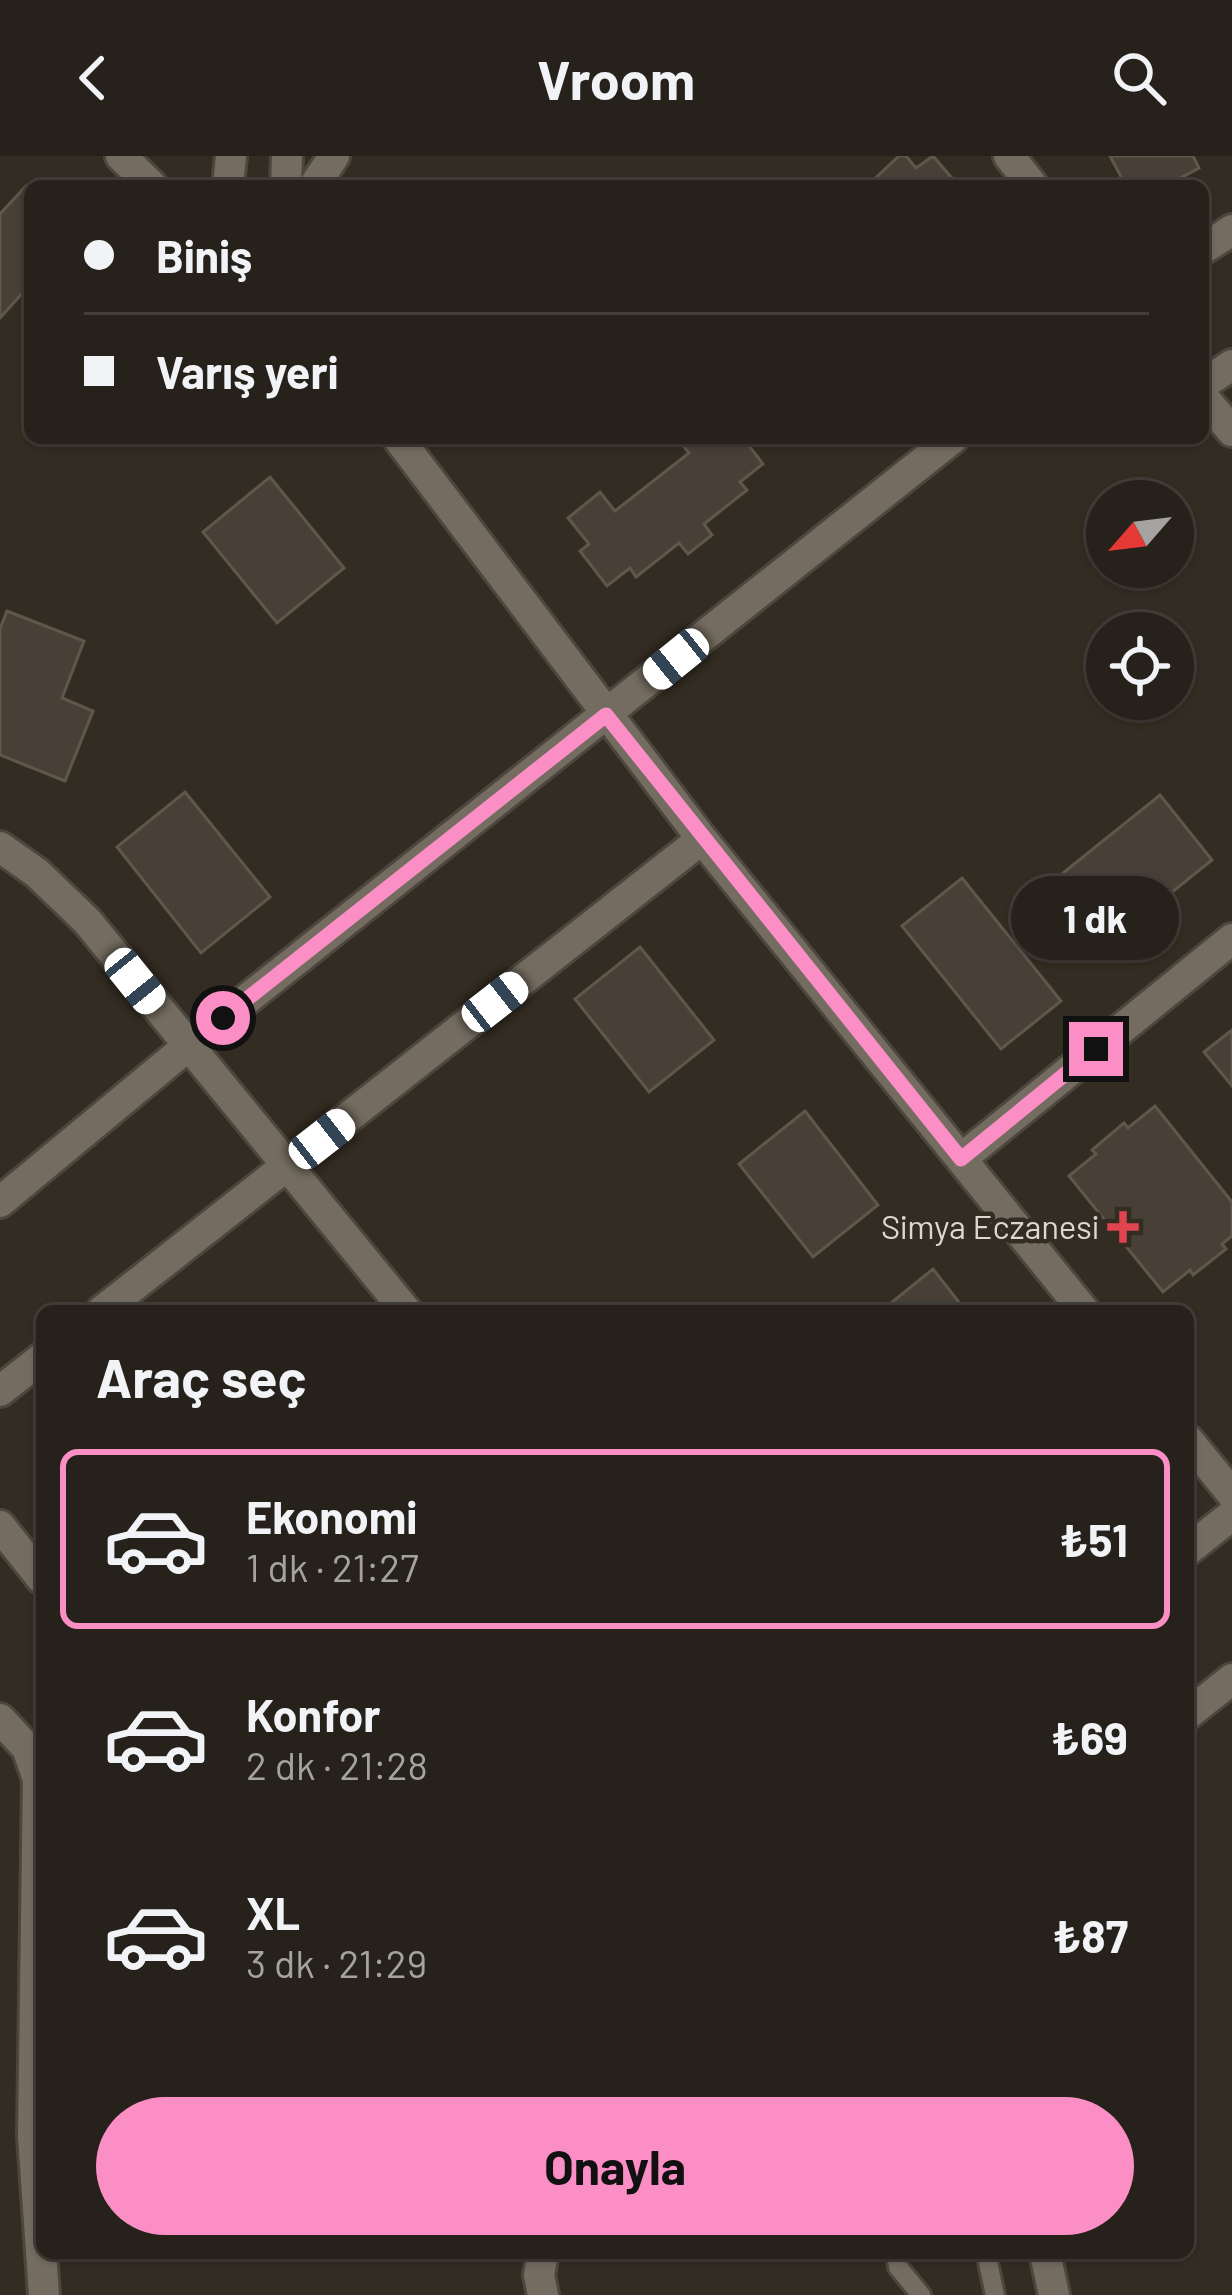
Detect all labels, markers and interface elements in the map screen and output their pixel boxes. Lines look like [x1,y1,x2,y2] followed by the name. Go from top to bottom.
[60,45,126,111] icon: back
[1106,45,1172,111] icon: search
[537,46,695,111] text: Vroom
[156,228,253,282] text: Biniş
[156,344,338,398] text: Varış yeri
[1086,480,1194,588] north arrow
[1086,480,1194,720] map controls
[1086,612,1194,720] button: locate
[637,622,715,696] car
[1012,875,1180,959] callout: 1 dk
[1063,894,1127,941] text: 1 dk
[98,942,172,1020] car
[456,966,534,1038] car
[196,991,250,1045] route start
[1069,1022,1123,1076] route end
[283,1103,361,1175] car
[881,1206,1099,1246] place label: Simya Eczanesi
[1110,1214,1136,1240] marker: Simya Eczanesi
[96,1344,307,1409] text: Araç seç
[102,1485,210,1593] icon: car
[246,1489,417,1543] text: Ekonomi
[1059,1512,1128,1566] text: ₺51
[246,1543,419,1590] text: 1 dk · 21:27
[102,1683,210,1791] icon: car
[246,1687,381,1741] text: Konfor
[1051,1710,1128,1764] text: ₺69
[246,1741,428,1788] text: 2 dk · 21:28
[102,1881,210,1989] icon: car
[246,1885,300,1939] text: XL
[1052,1908,1128,1962] text: ₺87
[246,1939,427,1986] text: 3 dk · 21:29
[96,2097,1134,2235] button: Onayla

